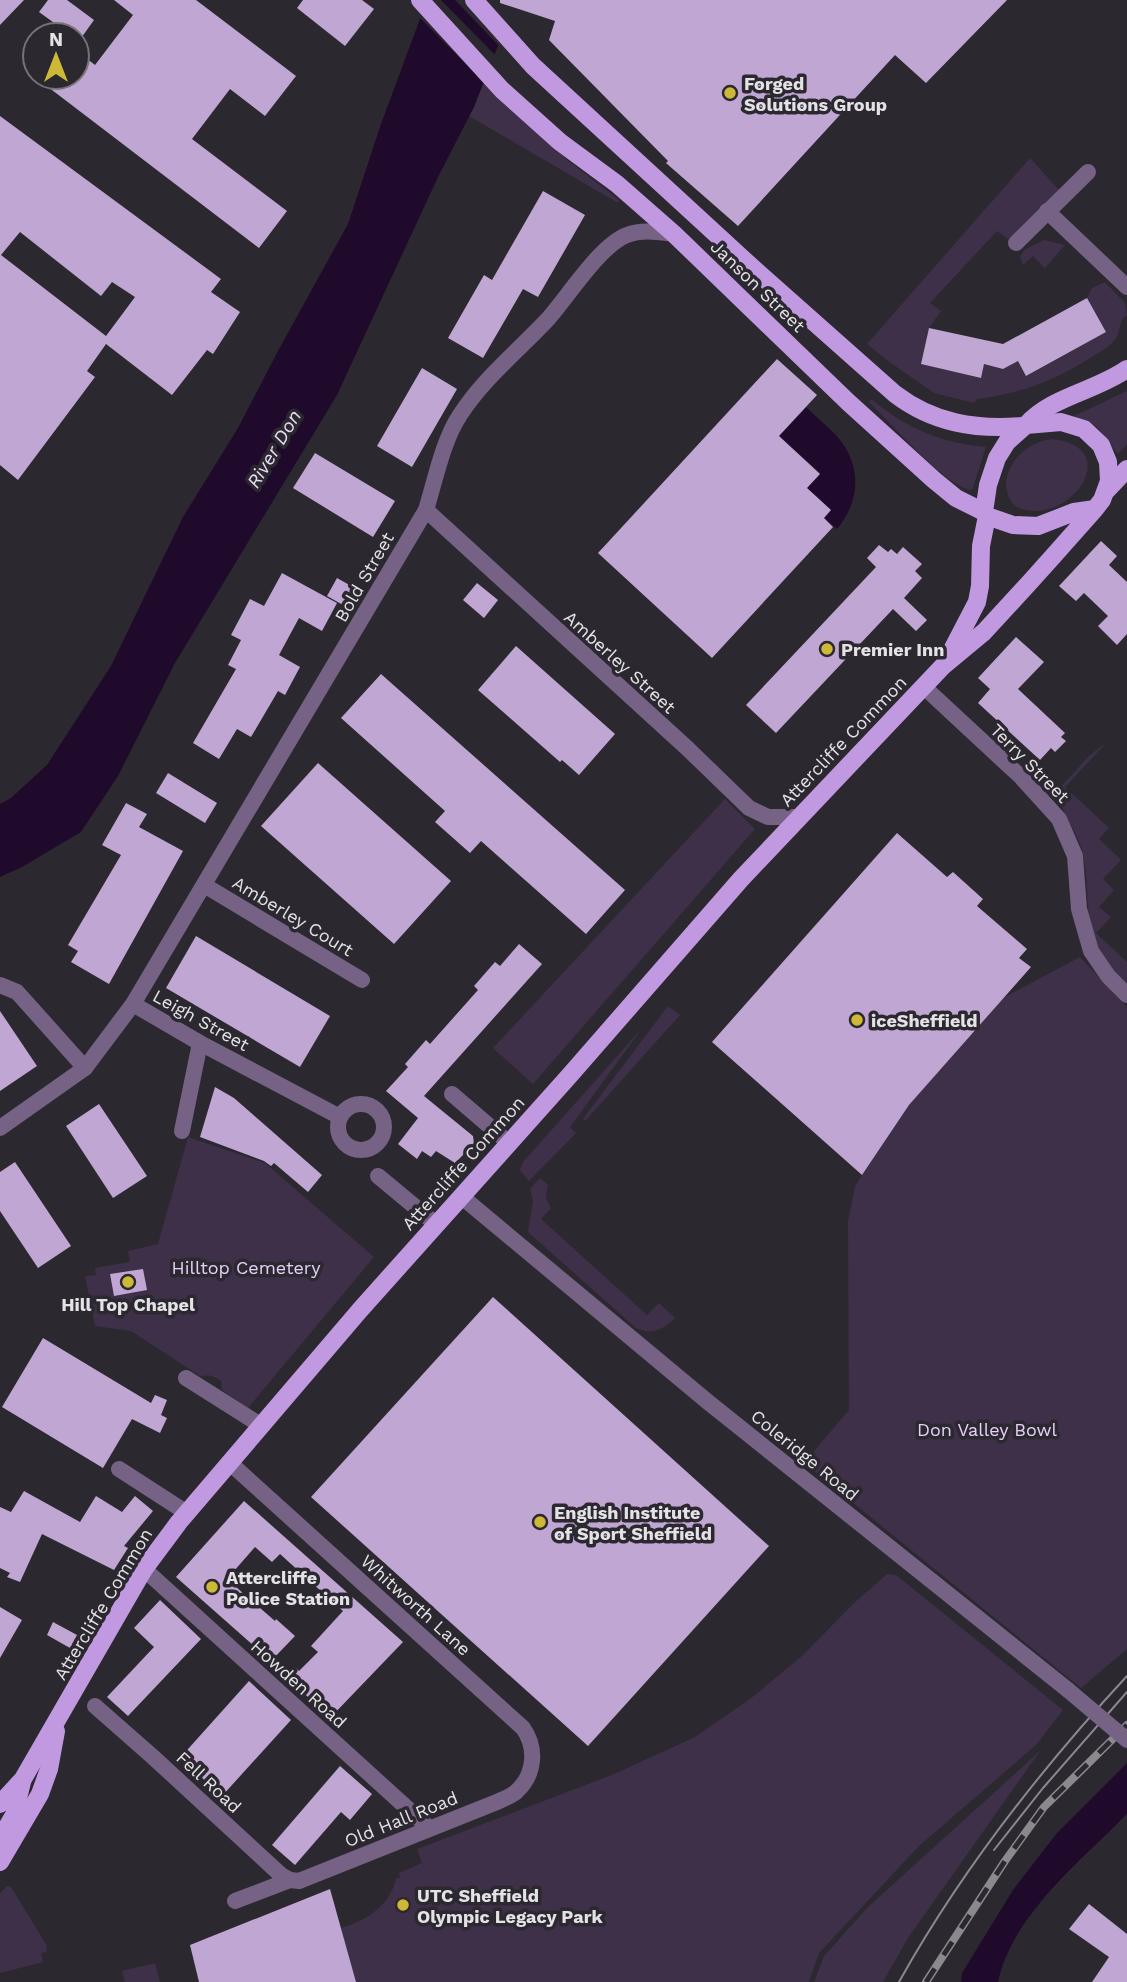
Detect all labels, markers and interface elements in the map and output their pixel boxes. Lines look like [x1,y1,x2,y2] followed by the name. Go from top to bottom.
[21,21,91,91] north arrow
[49,28,63,51] text: N
[744,73,887,115] place label: Forged Solutions Group
[722,85,738,101] marker: Forged Solutions Group
[706,236,810,337] street label: Janson Street
[242,406,306,492] water label: River Don
[330,528,398,625] street label: Bold Street
[560,606,680,718] street label: Amberley Street
[841,639,944,660] place label: Premier Inn
[819,641,835,657] marker: Premier Inn
[775,672,911,810] street label: Attercliffe Common
[986,719,1074,807] street label: Terry Street
[229,872,358,961] street label: Amberley Court
[149,985,253,1055] street label: Leigh Street
[871,1010,978,1031] place label: iceSheffield
[849,1012,865,1028] marker: iceSheffield
[397,1092,529,1234] street label: Attercliffe Common
[172,1257,321,1278] park label: Hilltop Cemetery
[120,1274,136,1290] marker: Hill Top Chapel
[61,1294,195,1315] place label: Hill Top Chapel
[747,1405,863,1505] street label: Coleridge Road
[917,1419,1057,1440] park label: Don Valley Bowl
[554,1502,712,1544] place label: English Institute of Sport Sheffield
[532,1514,548,1530] marker: English Institute of Sport Sheffield
[49,1525,157,1683] street label: Attercliffe Common
[357,1550,475,1660] street label: Whitworth Lane
[226,1567,350,1609] place label: Attercliffe Police Station
[204,1579,220,1595] marker: Attercliffe Police Station
[247,1636,351,1732] street label: Howden Road
[172,1747,246,1817] street label: Fell Road
[341,1787,461,1851] street label: Old Hall Road
[417,1885,604,1927] place label: UTC Sheffield Olympic Legacy Park
[395,1897,411,1913] marker: UTC Sheffield Olympic Legacy Park

